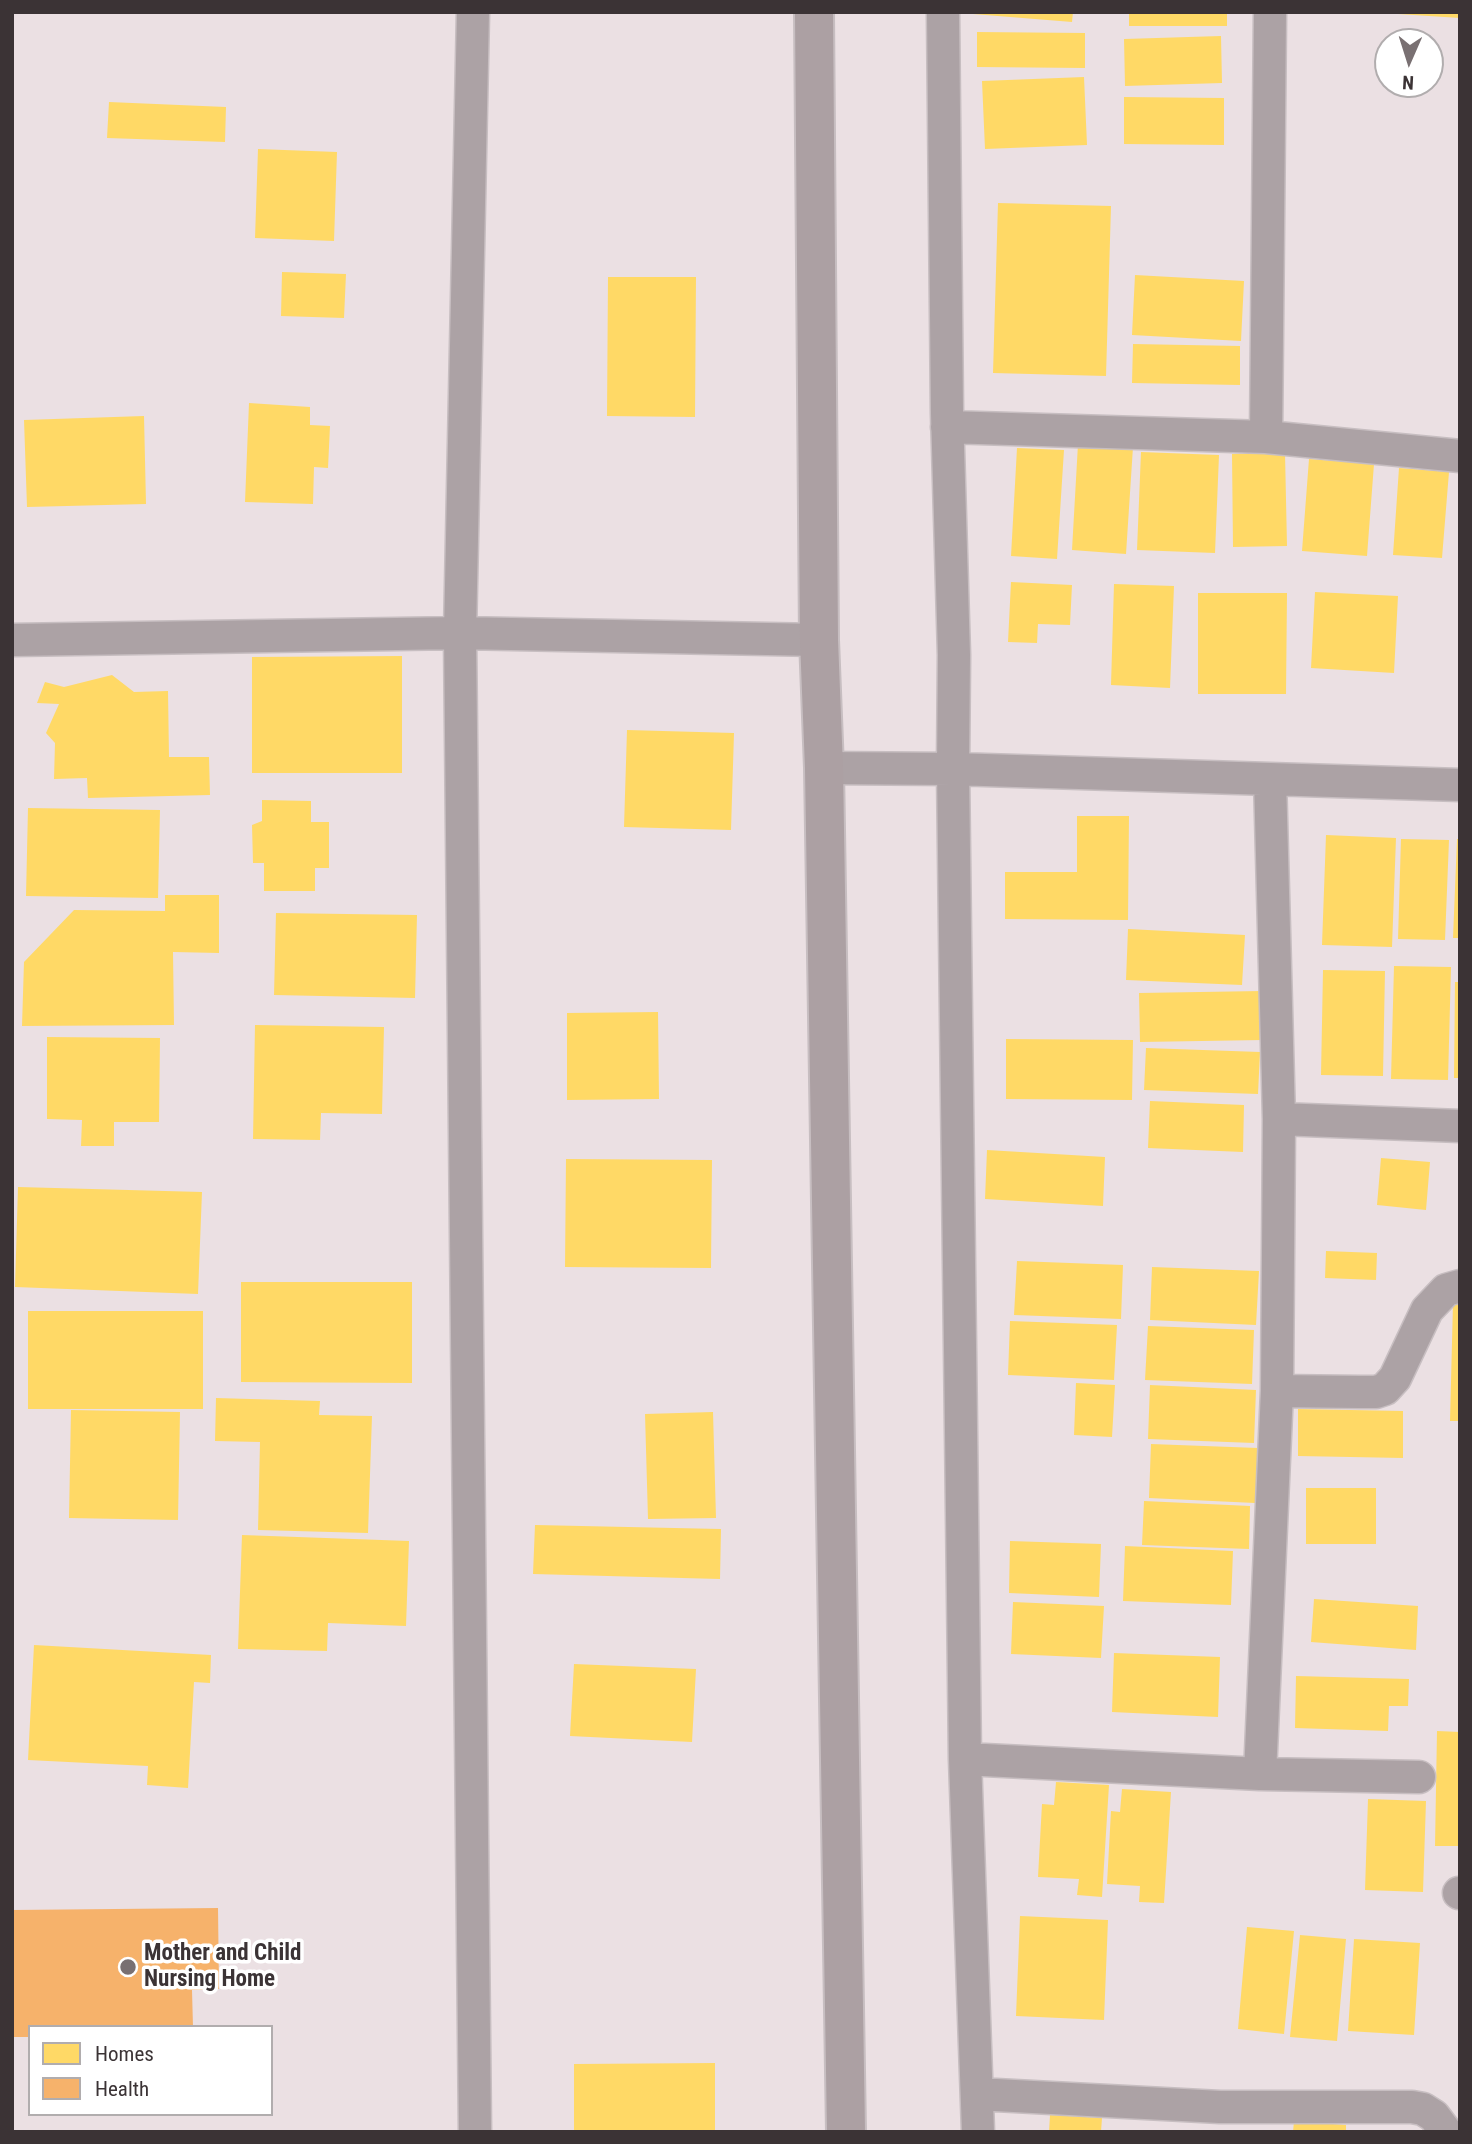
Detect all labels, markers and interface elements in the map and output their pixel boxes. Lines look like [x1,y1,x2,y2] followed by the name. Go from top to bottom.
[1374,28,1444,98] north arrow
[1402,71,1414,94] text: N
[144,1940,301,1994] place label: Mother and Child Nursing Home
[118,1957,138,1977] marker: Mother and Child Nursing Home
[28,2025,273,2116] legend
[95,2042,154,2066] text: Homes
[95,2077,149,2101] text: Health

